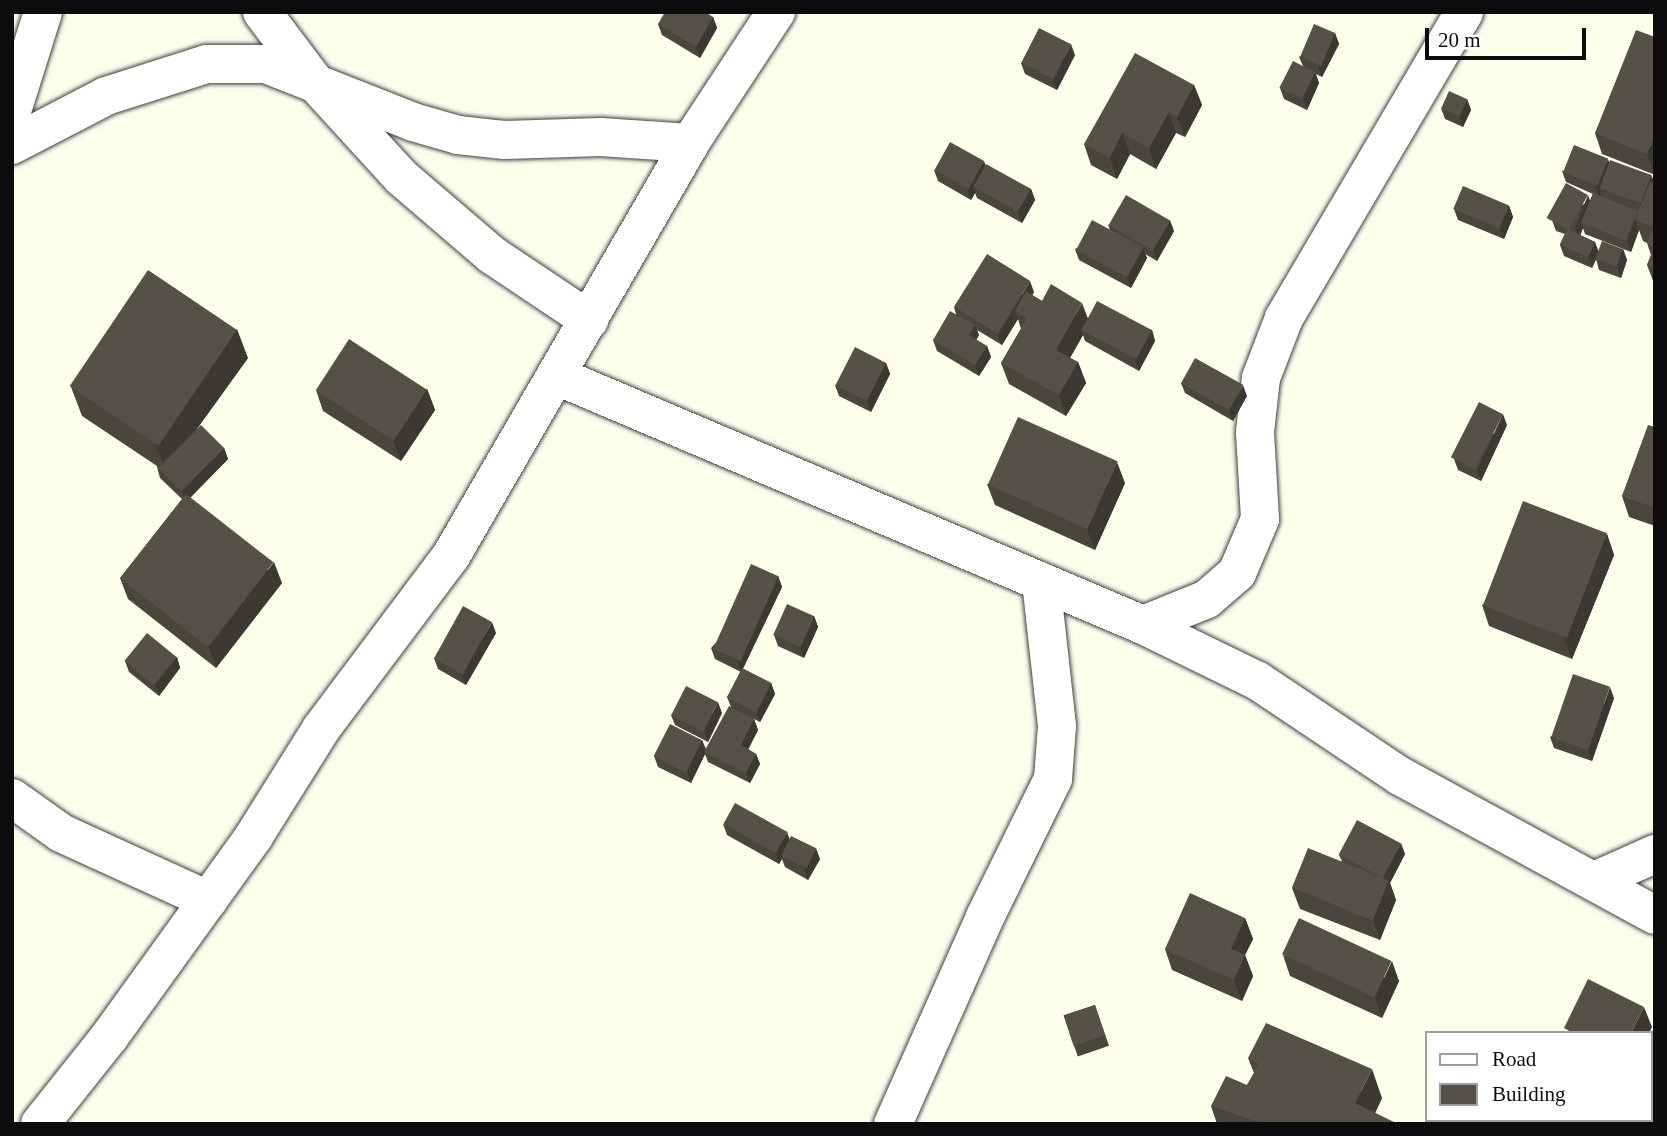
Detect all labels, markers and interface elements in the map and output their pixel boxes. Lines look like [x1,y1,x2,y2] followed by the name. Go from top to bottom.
[1429,14,1590,58] scale bar
[1438,28,1481,52] text: 20 m
[1426,1031,1653,1122] legend
[1492,1047,1536,1071] text: Road
[1492,1082,1566,1106] text: Building

